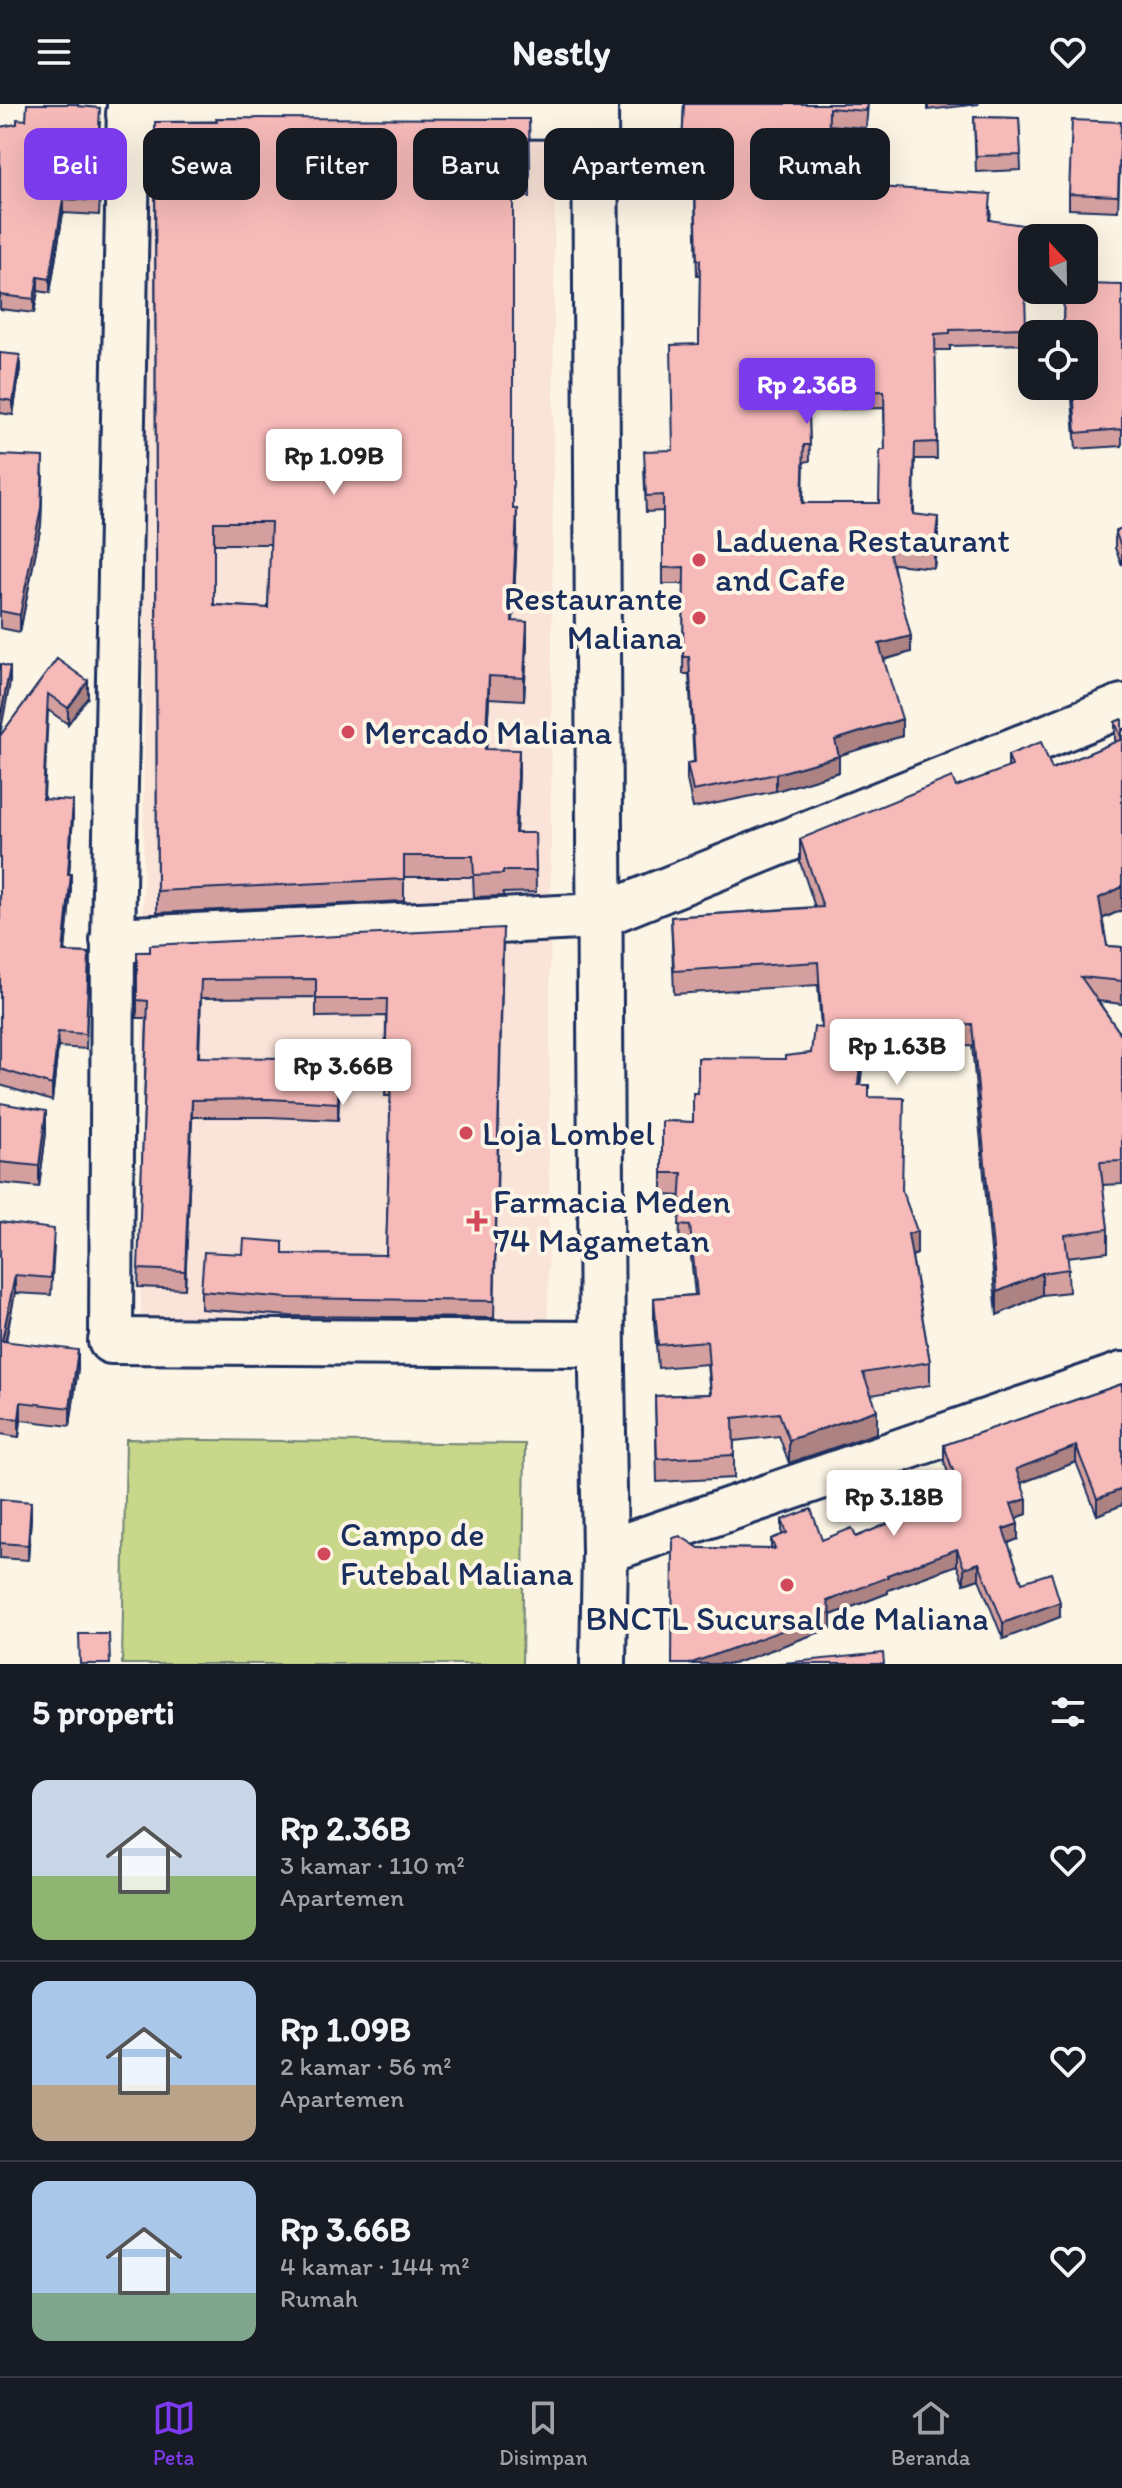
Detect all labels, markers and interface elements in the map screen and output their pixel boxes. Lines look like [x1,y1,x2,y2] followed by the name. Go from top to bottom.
[32,30,76,74] icon: menu
[1046,30,1090,74] icon: heart
[512,31,610,74] text: Nestly
[24,128,127,200] chip: Beli
[143,128,260,200] chip: Sewa
[276,128,397,200] chip: Filter
[413,128,528,200] chip: Baru
[544,128,734,200] chip: Apartemen
[750,128,890,200] chip: Rumah
[1018,224,1098,304] north arrow
[1018,224,1098,400] map controls
[1018,320,1098,400] button: locate
[724,358,890,426] pin: Rp 2.36B
[757,368,857,400] text: Rp 2.36B
[251,429,417,497] pin: Rp 1.09B
[284,439,384,471] text: Rp 1.09B
[715,520,1010,600] place label: Laduena Restaurant and Cafe
[690,551,708,569] marker: Laduena Restaurant and Cafe
[504,578,683,658] place label: Restaurante Maliana
[690,609,708,627] marker: Restaurante Maliana
[364,712,613,753] place label: Mercado Maliana
[339,723,357,741] marker: Mercado Maliana
[814,1019,980,1087] pin: Rp 1.63B
[848,1029,946,1061] text: Rp 1.63B
[260,1039,426,1107] pin: Rp 3.66B
[293,1049,393,1081] text: Rp 3.66B
[482,1113,655,1154] place label: Loja Lombel
[457,1124,475,1142] marker: Loja Lombel
[493,1181,731,1261] place label: Farmacia Meden 74 Magametan
[468,1212,486,1230] marker: Farmacia Meden 74 Magametan
[811,1470,977,1538] pin: Rp 3.18B
[845,1480,943,1512] text: Rp 3.18B
[340,1514,574,1594] place label: Campo de Futebal Maliana
[315,1545,333,1563] marker: Campo de Futebal Maliana
[778,1576,796,1594] marker: BNCTL Sucursal de Maliana
[585,1598,989,1639] place label: BNCTL Sucursal de Maliana
[1046,1690,1090,1734] icon: filters
[32,1692,175,1733] text: 5 properti
[280,1808,411,1849] text: Rp 2.36B
[96,1812,192,1908] icon: home
[1046,1838,1090,1882] icon: heart
[280,1849,465,1881] text: 3 kamar · 110 m²
[280,1881,404,1913] text: Apartemen
[280,2009,411,2050] text: Rp 1.09B
[96,2013,192,2109] icon: home
[1046,2039,1090,2083] icon: heart
[280,2050,452,2082] text: 2 kamar · 56 m²
[280,2082,404,2114] text: Apartemen
[280,2209,411,2250] text: Rp 3.66B
[96,2213,192,2309] icon: home
[1046,2239,1090,2283] icon: heart
[280,2250,470,2282] text: 4 kamar · 144 m²
[280,2282,358,2314] text: Rumah
[152,2396,196,2471] tab: Peta
[499,2396,588,2471] tab: Disimpan
[891,2396,970,2471] tab: Beranda

